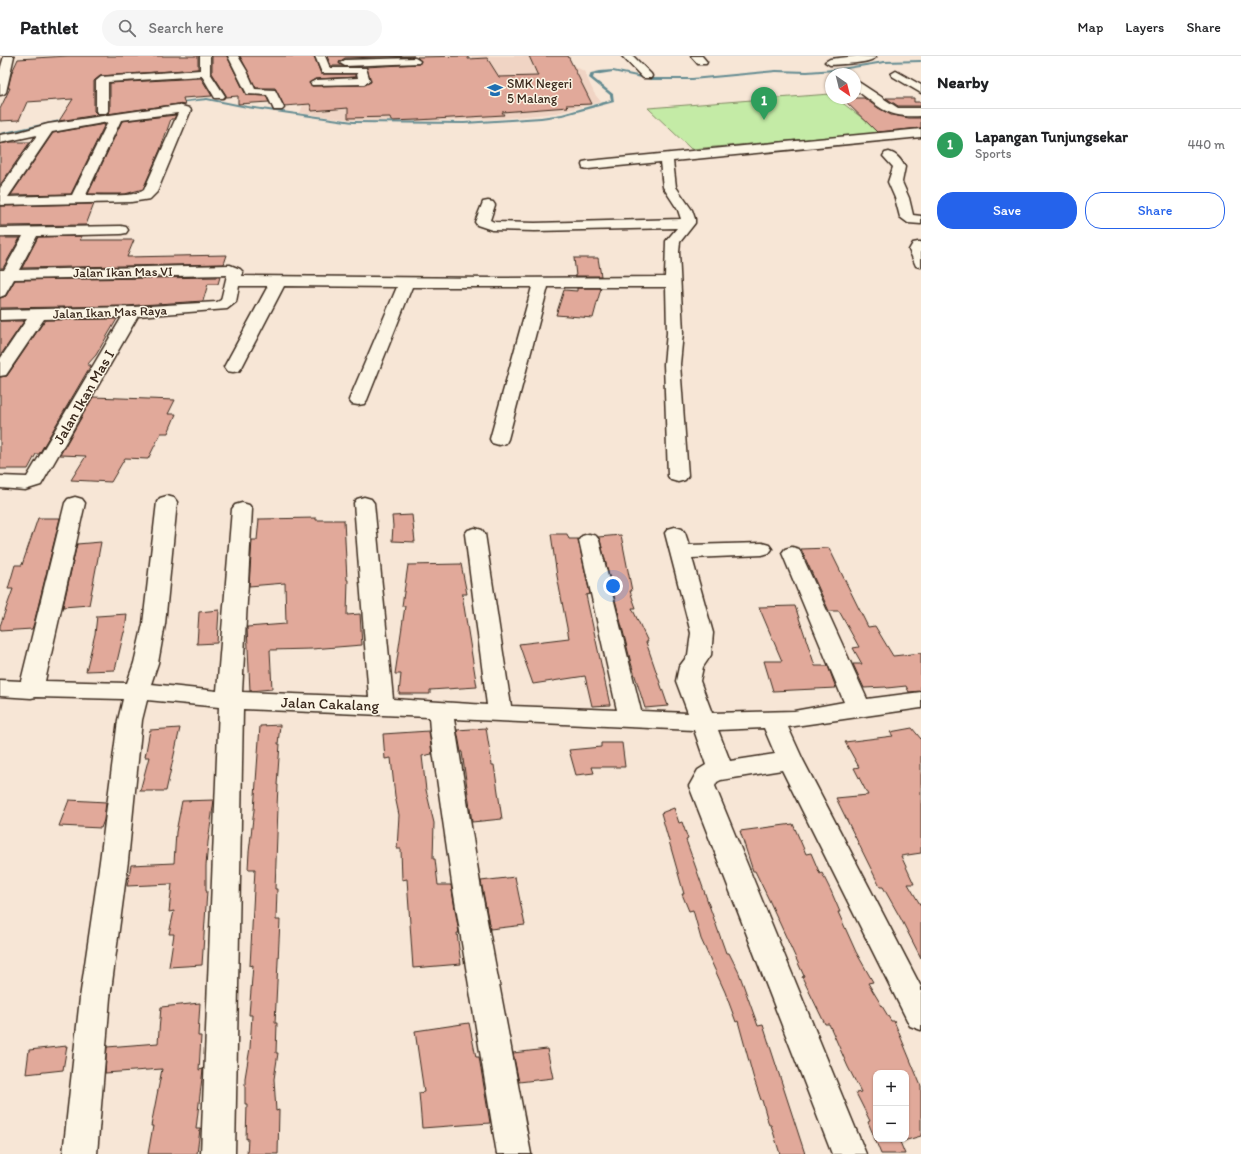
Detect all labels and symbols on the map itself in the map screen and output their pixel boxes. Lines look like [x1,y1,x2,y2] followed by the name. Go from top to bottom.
[825,68,861,104] north arrow
[507,76,572,106] place label: SMK Negeri 5 Malang
[486,81,504,99] school or university icon: SMK Negeri 5 Malang
[751,87,777,120] pin: 1
[73,264,173,280] street label: Jalan Ikan Mas VI
[53,302,168,321] street label: Jalan Ikan Mas Raya
[50,347,118,447] street label: Jalan Ikan Mas I
[603,576,623,596] your location
[281,693,380,715] street label: Jalan Cakalang

